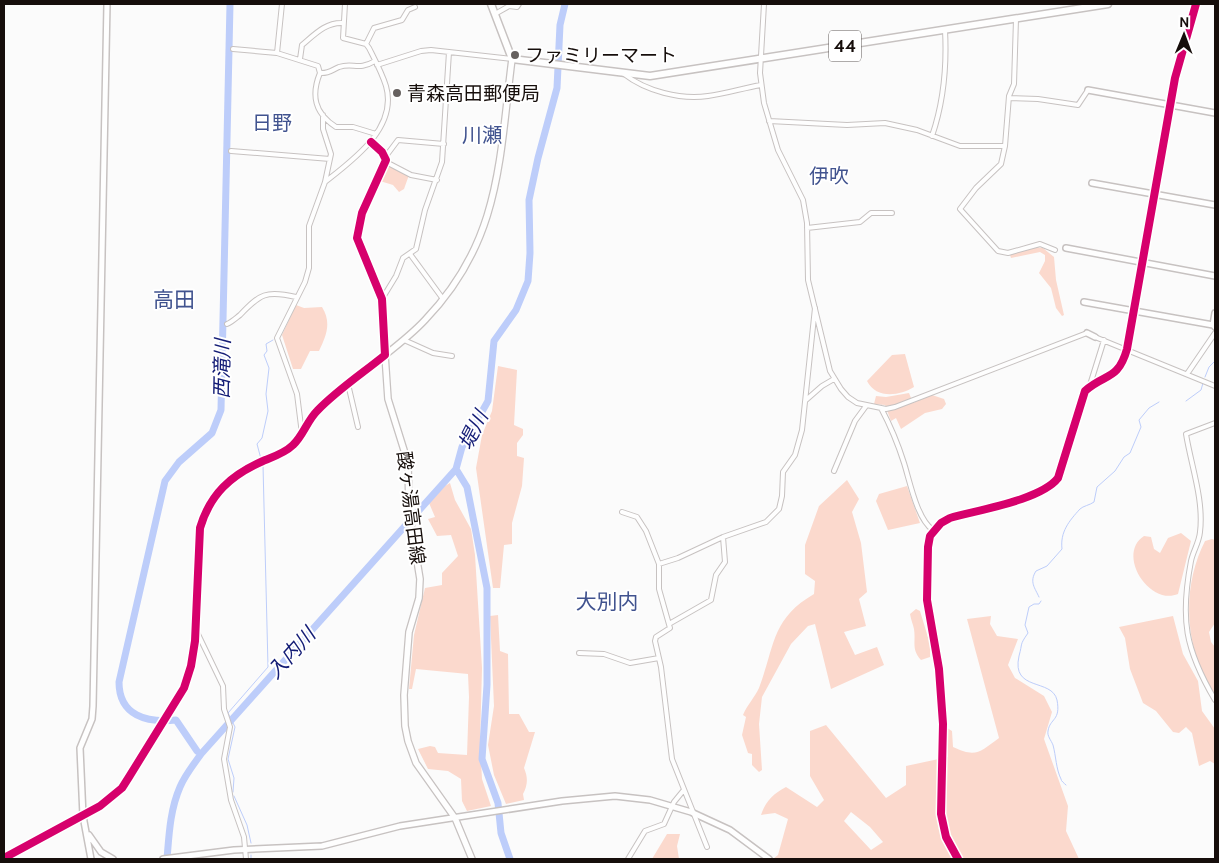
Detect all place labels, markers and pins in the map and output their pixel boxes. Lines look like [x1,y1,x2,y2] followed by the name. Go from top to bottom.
[525,44,677,67] place label: ファミリーマート
[509,49,521,61] marker: ファミリーマート
[407,82,540,105] place label: 青森高田郵便局
[391,87,403,99] marker: 青森高田郵便局

